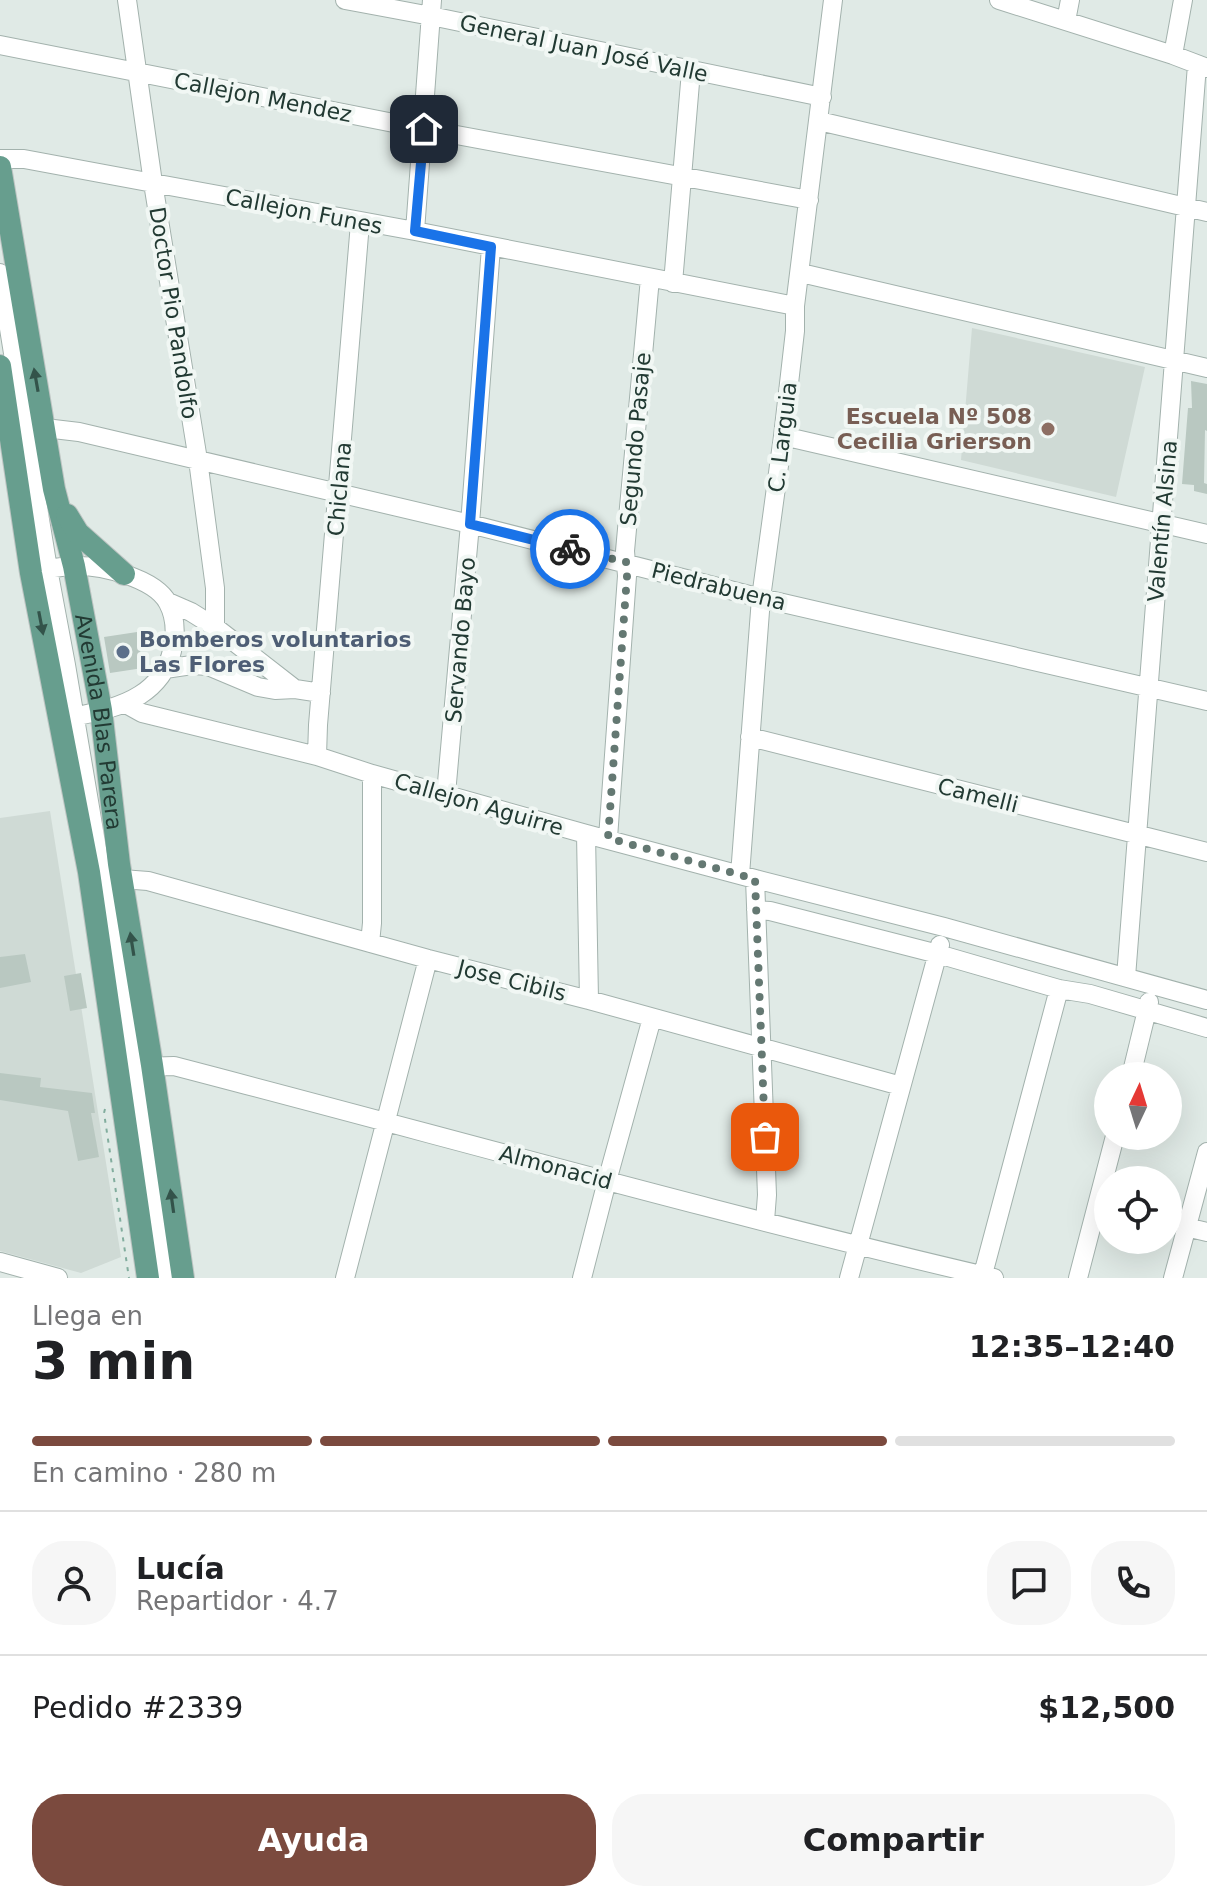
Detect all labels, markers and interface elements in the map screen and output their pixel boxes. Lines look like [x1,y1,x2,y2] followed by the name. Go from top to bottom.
[458,10,710,87] street label: General Juan José Valle
[172,68,354,127] street label: Callejon Mendez
[390,95,458,163] pin
[402,107,446,151] icon: home
[223,184,385,239] street label: Callejon Funes
[144,205,203,421] street label: Doctor Pio Pandolfo
[615,351,656,527] street label: Segundo Pasaje
[30,367,42,392] one-way arrow
[763,380,802,494] street label: C. Larguia
[837,404,1032,454] place label: Escuela Nº 508 Cecilia Grierson
[1039,420,1057,438] marker: Escuela Nº 508 Cecilia Grierson
[1143,439,1182,603] street label: Valentín Alsina
[323,441,356,537] street label: Chiclana
[530,509,610,589] courier
[548,527,592,571] icon: bike
[441,556,480,724] street label: Servando Bayo
[649,558,789,615] street label: Piedrabuena
[35,611,47,636] one-way arrow
[70,612,127,831] street label: Avenida Blas Parera
[139,627,411,677] place label: Bomberos voluntarios Las Flores
[114,643,132,661] marker: Bomberos voluntarios Las Flores
[391,768,566,841] street label: Callejon Aguirre
[935,773,1021,818] street label: Camelli
[126,931,138,956] one-way arrow
[453,954,569,1006] street label: Jose Cibils
[1094,1062,1182,1150] north arrow
[1094,1062,1182,1254] map controls
[731,1103,799,1171] pin
[743,1115,787,1159] icon: bag
[497,1140,615,1195] street label: Almonacid
[1094,1166,1182,1254] button: locate
[165,1188,178,1213] one-way arrow
[32,1301,143,1331] text: Llega en
[969,1329,1175,1364] text: 12:35–12:40
[32,1331,195,1391] text: 3 min
[32,1458,276,1488] text: En camino · 280 m
[32,1541,116,1625] button: person
[987,1541,1071,1625] button: chat
[1091,1541,1175,1625] button: phone
[136,1551,225,1586] text: Lucía
[136,1586,339,1616] text: Repartidor · 4.7
[32,1690,243,1725] text: Pedido #2339
[1038,1690,1175,1725] text: $12,500
[32,1794,596,1886] button: Ayuda
[612,1794,1175,1886] button: Compartir

